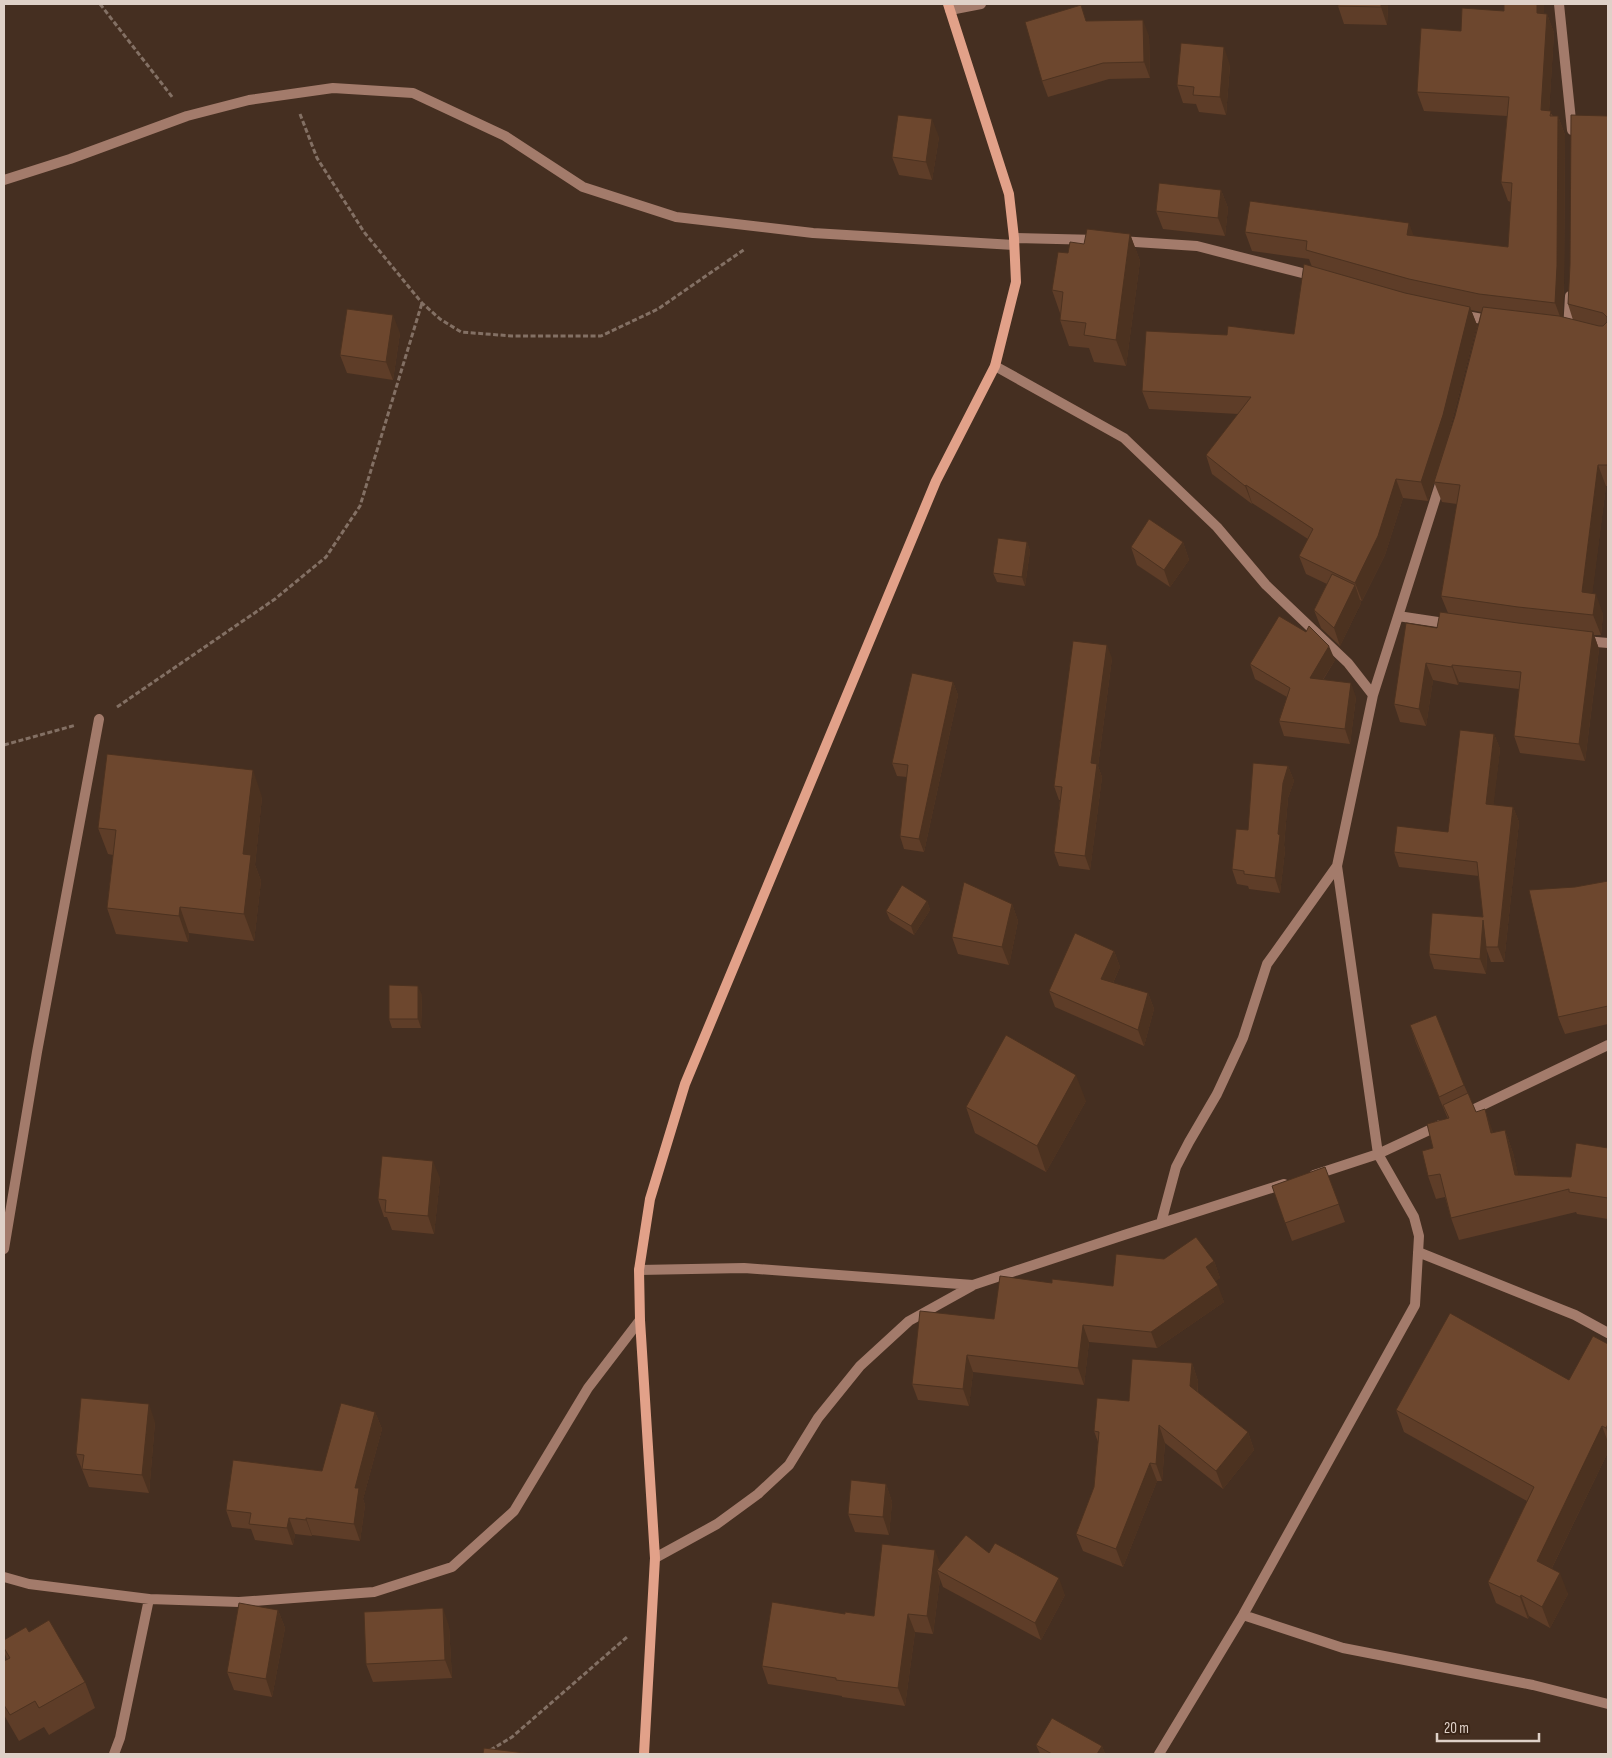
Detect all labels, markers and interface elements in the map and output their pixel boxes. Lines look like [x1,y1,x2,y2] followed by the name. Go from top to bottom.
[1437,1710,1540,1742] scale bar
[1444,1719,1469,1738] text: 20 m

